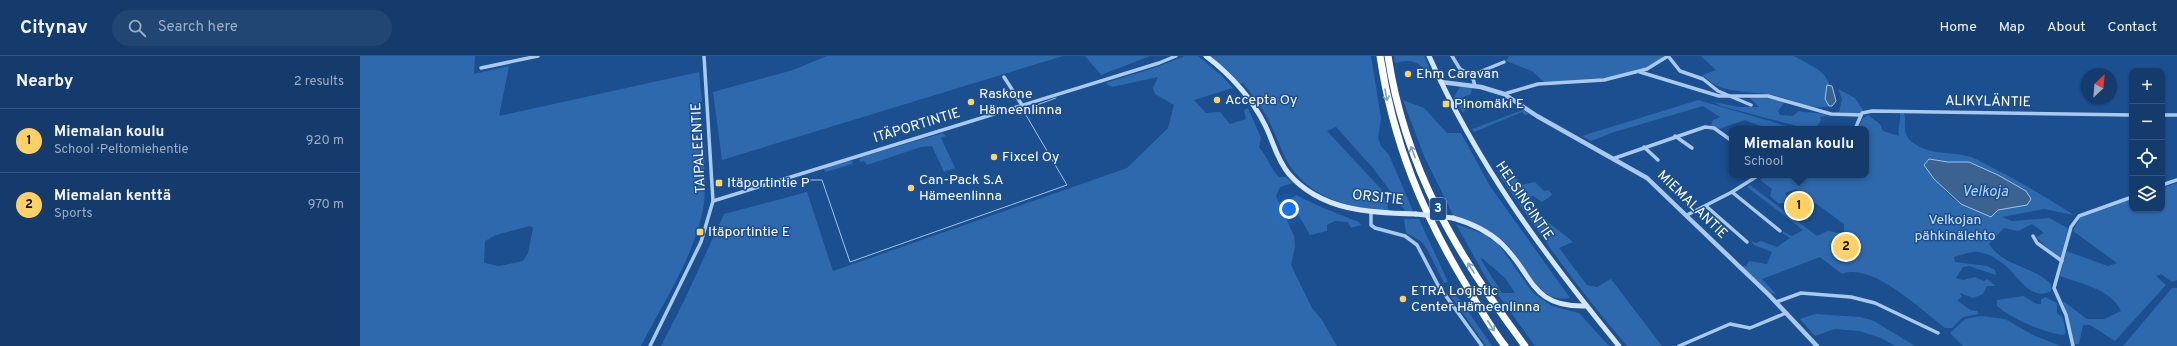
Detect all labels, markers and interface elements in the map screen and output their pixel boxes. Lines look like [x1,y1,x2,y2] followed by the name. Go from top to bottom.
[112,10,392,46] search box
[20,16,88,40] text: Citynav
[126,17,148,39] icon: search
[158,18,238,37] text: Search here
[1940,19,1977,36] text: Home
[1999,19,2025,36] text: Map
[2047,19,2086,36] text: About
[2108,19,2157,36] text: Contact
[1416,66,1499,83] place label: Ehm Caravan
[2081,68,2117,104] north arrow
[2129,68,2165,212] map controls
[2129,68,2165,104] button: +
[1403,69,1413,79] marker: Ehm Caravan
[16,71,73,93] text: Nearby
[294,74,344,90] text: 2 results
[979,86,1062,119] place label: Raskone Hämeenlinna
[1382,88,1390,101] one-way arrow
[1225,92,1297,109] place label: Accepta Oy
[1945,92,2031,111] street label: ALIKYLÄNTIE
[1212,95,1222,105] marker: Accepta Oy
[1454,96,1524,113] place label: Pinomäki E
[966,97,976,107] marker: Raskone Hämeenlinna
[1441,99,1451,109] marker: Pinomäki E
[688,102,710,194] street label: TAIPALEENTIE
[871,104,963,147] street label: ITÄPORTINTIE
[2129,104,2165,140] button: −
[54,123,164,142] text: Miemalan koulu
[1729,126,1869,178] popup
[26,133,32,149] text: 1
[306,133,344,149] text: 920 m
[1744,135,1854,154] text: Miemalan koulu
[2129,140,2165,176] button: locate
[54,142,188,158] text: School · Peltomiehentie
[1408,146,1416,158] one-way arrow
[1002,149,1059,166] place label: Fixcel Oy
[989,152,999,162] marker: Fixcel Oy
[1744,154,1784,170] text: School
[1491,158,1557,244] street label: HELSINGINTIE
[1653,167,1731,243] street label: MIEMALANTIE
[919,172,1004,205] place label: Can-Pack S.A Hämeenlinna
[727,175,810,192] place label: Itäportintie P
[2129,176,2165,212] button: layers
[714,178,724,188] marker: Itäportintie P
[906,183,916,193] marker: Can-Pack S.A Hämeenlinna
[1962,183,2008,202] water label: Velkoja
[54,187,171,206] text: Miemalan kenttä
[1351,187,1405,209] street label: ORSITIE
[1786,191,1812,221] pin: 1
[25,197,33,213] text: 2
[308,197,344,213] text: 970 m
[1430,198,1446,220] road number: 3
[1279,199,1299,219] your location
[54,206,93,222] text: Sports
[1914,212,1996,245] park label: Velkojan pähkinälehto
[708,224,790,241] place label: Itäportintie E
[695,227,705,237] marker: Itäportintie E
[1833,232,1859,262] pin: 2
[1467,263,1475,274] one-way arrow
[1411,283,1540,316] place label: ETRA Logistic Center Hämeenlinna
[1398,294,1408,304] marker: ETRA Logistic Center Hämeenlinna
[1488,320,1496,332] one-way arrow

